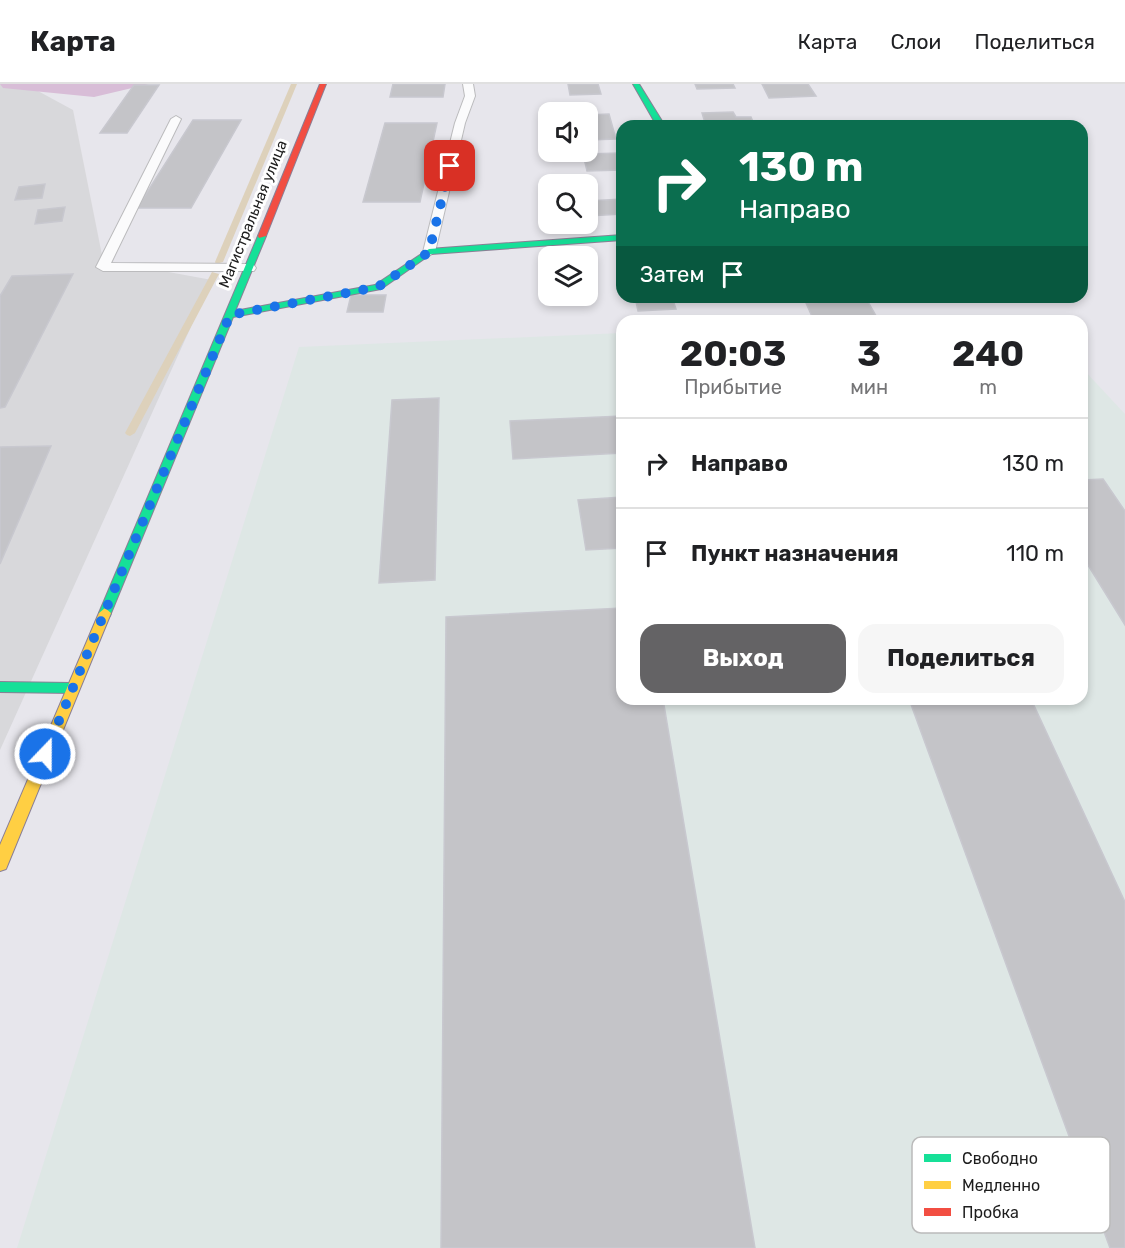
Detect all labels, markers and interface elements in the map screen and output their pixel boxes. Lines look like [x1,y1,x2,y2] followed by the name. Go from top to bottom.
[30,25,116,58] text: Карта
[797,29,857,54] text: Карта
[890,29,941,54] text: Слои
[974,29,1095,54] text: Поделиться
[538,102,598,306] map controls
[538,102,598,162] button: sound
[215,138,291,290] street label: Магистральная улица
[424,140,475,191] pin
[739,142,864,192] text: 130 m
[640,144,718,222] icon: right
[433,149,466,182] icon: arrive
[538,174,598,234] button: search
[739,193,851,225] text: Направо
[538,246,598,306] button: layers
[716,258,749,291] icon: arrive
[640,261,704,288] text: Затем
[680,332,786,375] text: 20:03
[857,332,881,375] text: 3
[952,332,1024,375] text: 240
[684,375,782,399] text: Прибытие
[850,375,888,399] text: мин
[979,375,997,399] text: m
[640,447,673,480] icon: right
[691,450,788,477] text: Направо
[1002,450,1064,477] text: 130 m
[640,537,673,570] icon: arrive
[691,540,899,567] text: Пункт назначения
[1006,540,1064,567] text: 110 m
[640,624,846,693] button: Выход
[858,624,1064,693] button: Поделиться
[13,722,77,786] position arrow
[912,1137,1110,1233] legend
[962,1149,1038,1168] text: Свободно
[962,1176,1040,1195] text: Медленно
[962,1203,1019,1222] text: Пробка

